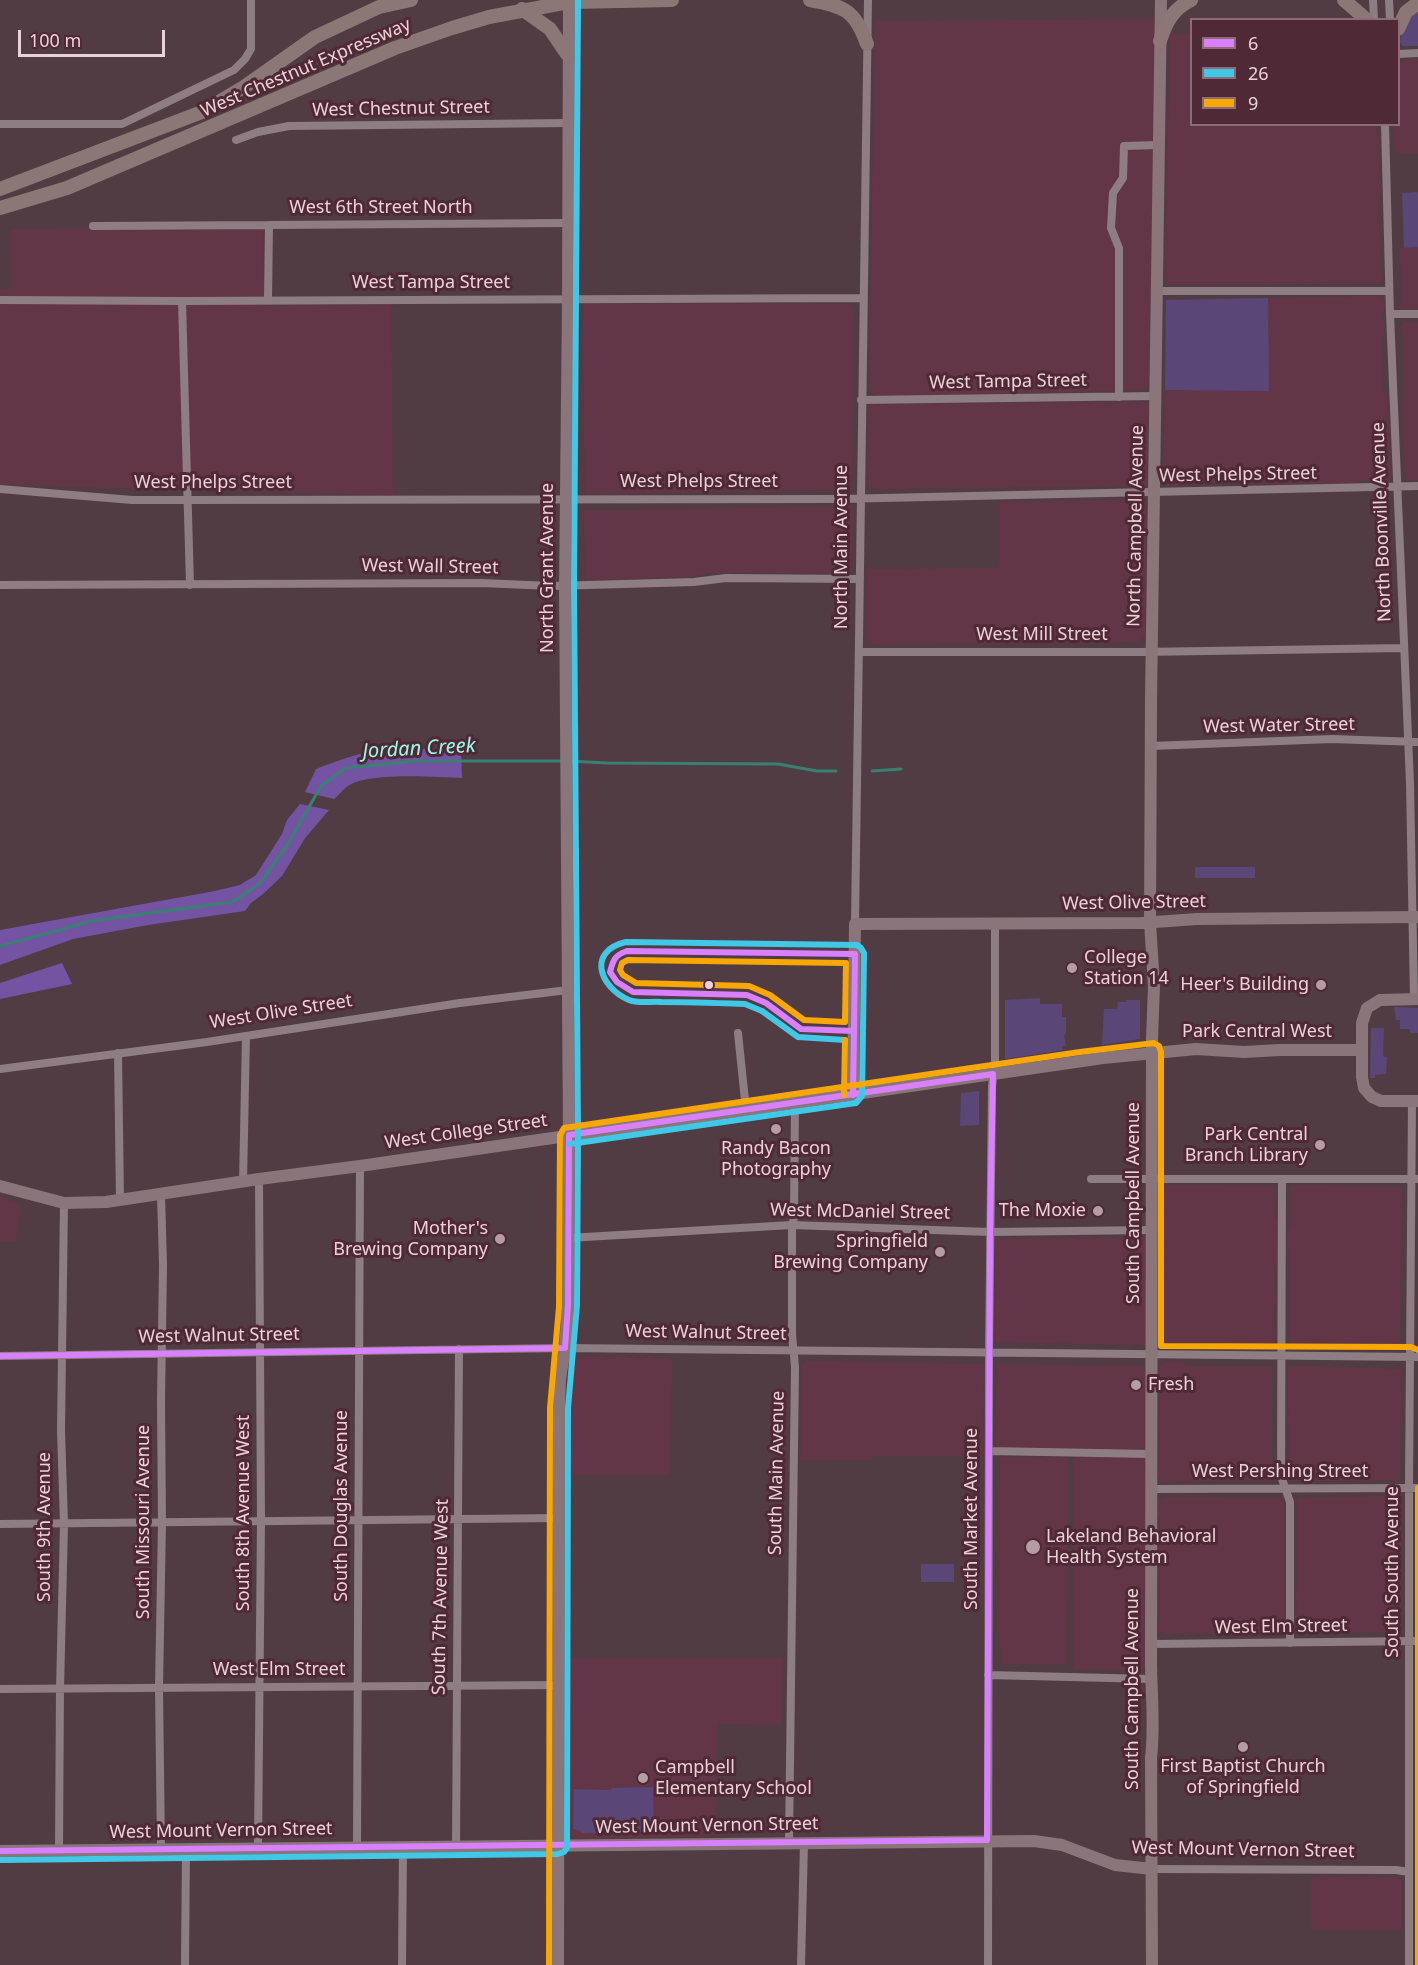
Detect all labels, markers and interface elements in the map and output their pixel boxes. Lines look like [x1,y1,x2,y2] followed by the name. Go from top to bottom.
[198,14,414,122] street label: West Chestnut Expressway
[21,18,168,56] scale bar
[1190,18,1400,126] legend
[29,28,81,52] text: 100 m
[1248,31,1258,55] text: 6
[1248,61,1269,85] text: 26
[1248,91,1258,115] text: 9
[312,97,490,121] street label: West Chestnut Street
[289,197,473,219] street label: West 6th Street North
[352,272,510,294] street label: West Tampa Street
[929,370,1087,394] street label: West Tampa Street
[1368,422,1396,622] street label: North Boonville Avenue
[1123,425,1149,627] street label: North Campbell Avenue
[1159,463,1317,487] street label: West Phelps Street
[831,465,853,629] street label: North Main Avenue
[620,471,778,493] street label: West Phelps Street
[134,472,292,494] street label: West Phelps Street
[537,483,559,653] street label: North Grant Avenue
[361,555,499,579] street label: West Wall Street
[976,624,1108,646] street label: West Mill Street
[1203,714,1355,738] street label: West Water Street
[362,734,476,764] water label: Jordan Creek
[1062,891,1206,915] street label: West Olive Street
[1084,947,1169,990] place label: College Station 14
[1065,961,1079,975] marker: College Station 14
[1180,974,1309,996] place label: Heer's Building
[1314,978,1328,992] marker: Heer's Building
[703,979,715,991] unlabelled marker
[208,990,354,1034] street label: West Olive Street
[1182,1021,1332,1043] street label: Park Central West
[1123,1102,1145,1304] street label: South Campbell Avenue
[383,1110,549,1154] street label: West College Street
[769,1122,783,1136] marker: Randy Bacon Photography
[1185,1124,1308,1166] place label: Park Central Branch Library
[721,1138,831,1180] place label: Randy Bacon Photography
[1313,1138,1327,1152] marker: Park Central Branch Library
[770,1200,950,1224] street label: West McDaniel Street
[999,1200,1086,1222] place label: The Moxie
[1091,1204,1105,1218] marker: The Moxie
[333,1218,488,1260] place label: Mother's Brewing Company
[773,1231,928,1274] place label: Springfield Brewing Company
[493,1232,507,1246] marker: Mother's Brewing Company
[933,1245,947,1259] marker: Springfield Brewing Company
[625,1321,787,1345] street label: West Walnut Street
[138,1324,300,1348] street label: West Walnut Street
[1148,1374,1194,1396] place label: Fresh
[1129,1378,1143,1392] marker: Fresh
[765,1391,789,1555] street label: South Main Avenue
[331,1410,353,1602] street label: South Douglas Avenue
[233,1415,255,1611] street label: South 8th Avenue West
[133,1425,155,1619] street label: South Missouri Avenue
[961,1428,983,1610] street label: South Market Avenue
[34,1452,56,1602] street label: South 9th Avenue
[1192,1461,1368,1483] street label: West Pershing Street
[1382,1486,1404,1658] street label: South South Avenue
[428,1499,454,1695] street label: South 7th Avenue West
[1046,1526,1216,1568] place label: Lakeland Behavioral Health System
[1024,1538,1042,1556] marker: Lakeland Behavioral Health System
[1122,1588,1144,1790] street label: South Campbell Avenue
[1214,1615,1348,1639] street label: West Elm Street
[213,1659,345,1681] street label: West Elm Street
[1236,1740,1250,1754] marker: First Baptist Church of Springfield
[1160,1756,1326,1798] place label: First Baptist Church of Springfield
[655,1757,812,1800] place label: Campbell Elementary School
[636,1771,650,1785] marker: Campbell Elementary School
[595,1813,819,1839] street label: West Mount Vernon Street
[109,1818,333,1844] street label: West Mount Vernon Street
[1131,1837,1355,1863] street label: West Mount Vernon Street

